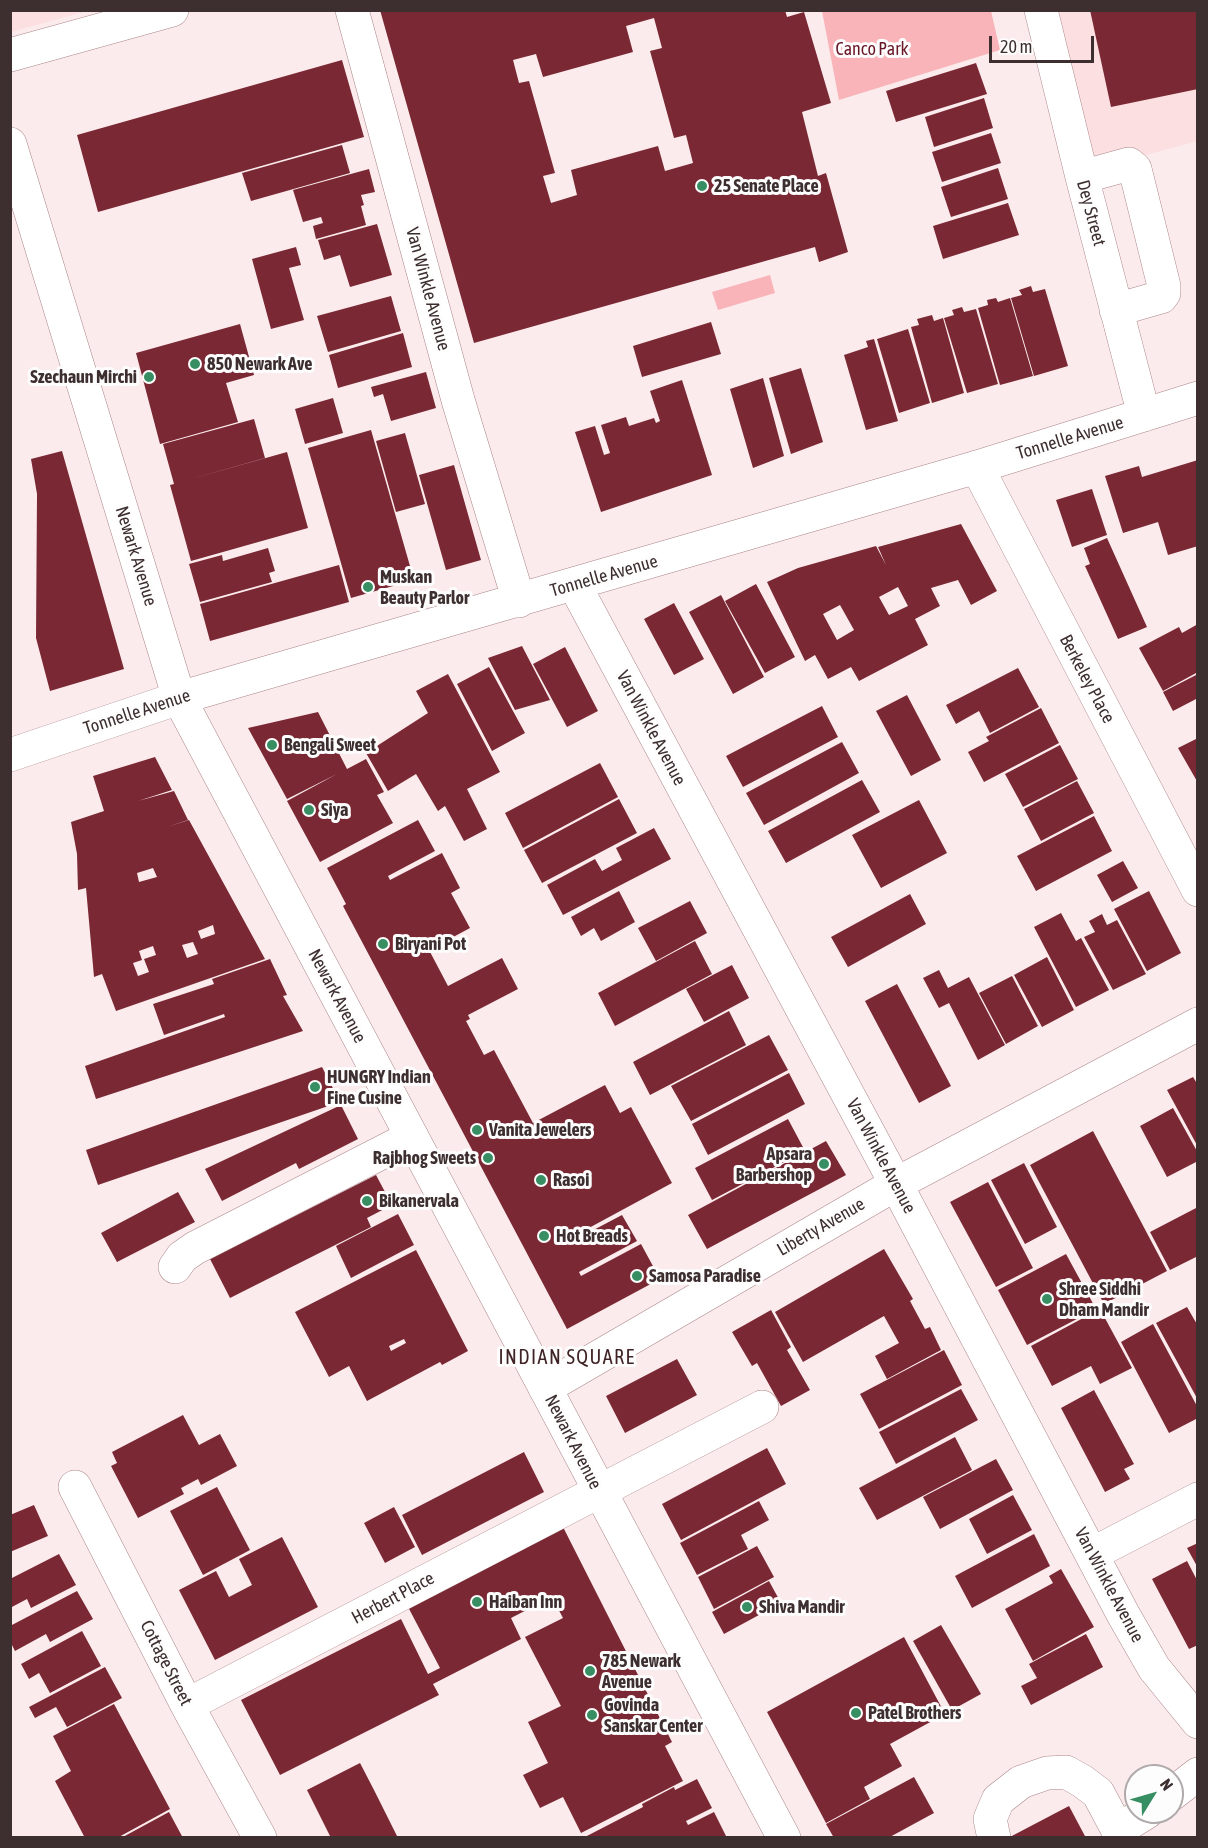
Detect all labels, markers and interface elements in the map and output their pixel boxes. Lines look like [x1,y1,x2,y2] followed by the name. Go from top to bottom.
[992,24,1097,62] scale bar
[1000,36,1032,57] text: 20 m
[836,38,908,60] park label: Canco Park
[714,175,819,197] place label: 25 Senate Place
[1072,178,1110,248] street label: Dey Street
[695,179,709,193] marker: 25 Senate Place
[401,225,455,353] street label: Van Winkle Avenue
[207,353,312,375] place label: 850 Newark Ave
[188,357,202,371] marker: 850 Newark Ave
[30,366,137,388] place label: Szechaun Mirchi
[142,370,156,384] marker: Szechaun Mirchi
[1014,411,1126,465] street label: Tonnelle Avenue
[111,504,161,608] street label: Newark Avenue
[548,550,660,602] street label: Tonnelle Avenue
[380,566,469,608] place label: Muskan Beauty Parlor
[361,580,375,594] marker: Muskan Beauty Parlor
[1055,631,1119,727] street label: Berkeley Place
[612,667,690,789] street label: Van Winkle Avenue
[81,685,193,739] street label: Tonnelle Avenue
[284,734,376,756] place label: Bengali Sweet
[265,738,279,752] marker: Bengali Sweet
[321,799,348,821] place label: Siya
[302,803,316,817] marker: Siya
[395,933,466,955] place label: Biryani Pot
[376,937,390,951] marker: Biryani Pot
[303,945,371,1047] street label: Newark Avenue
[327,1066,431,1108] place label: HUNGRY Indian Fine Cusine
[308,1080,322,1094] marker: HUNGRY Indian Fine Cusine
[842,1095,920,1217] street label: Van Winkle Avenue
[489,1119,591,1141] place label: Vanita Jewelers
[470,1123,484,1137] marker: Vanita Jewelers
[736,1143,812,1186] place label: Apsara Barbershop
[373,1147,476,1169] place label: Rajbhog Sweets
[481,1151,495,1165] marker: Rajbhog Sweets
[817,1157,831,1171] marker: Apsara Barbershop
[553,1169,589,1191] place label: Rasoi
[534,1173,548,1187] marker: Rasoi
[379,1190,459,1212] place label: Bikanervala
[773,1193,869,1261] street label: Liberty Avenue
[360,1194,374,1208] marker: Bikanervala
[556,1225,628,1247] place label: Hot Breads
[537,1229,551,1243] marker: Hot Breads
[649,1265,761,1287] place label: Samosa Paradise
[630,1269,644,1283] marker: Samosa Paradise
[1059,1278,1149,1320] place label: Shree Siddhi Dham Mandir
[1040,1292,1054,1306] marker: Shree Siddhi Dham Mandir
[498,1346,636,1370] district label: INDIAN SQUARE
[540,1391,606,1493] street label: Newark Avenue
[1070,1524,1148,1646] street label: Van Winkle Avenue
[348,1567,438,1629] street label: Herbert Place
[489,1591,562,1613] place label: Haiban Inn
[470,1595,484,1609] marker: Haiban Inn
[759,1596,845,1618] place label: Shiva Mandir
[740,1600,754,1614] marker: Shiva Mandir
[135,1617,197,1709] street label: Cottage Street
[602,1650,681,1692] place label: 785 Newark Avenue
[583,1664,597,1678] marker: 785 Newark Avenue
[604,1694,703,1736] place label: Govinda Sanskar Center
[868,1702,961,1724] place label: Patel Brothers
[849,1706,863,1720] marker: Patel Brothers
[585,1708,599,1722] marker: Govinda Sanskar Center
[1124,1764,1184,1824] north arrow
[1157,1775,1177,1794] text: N

